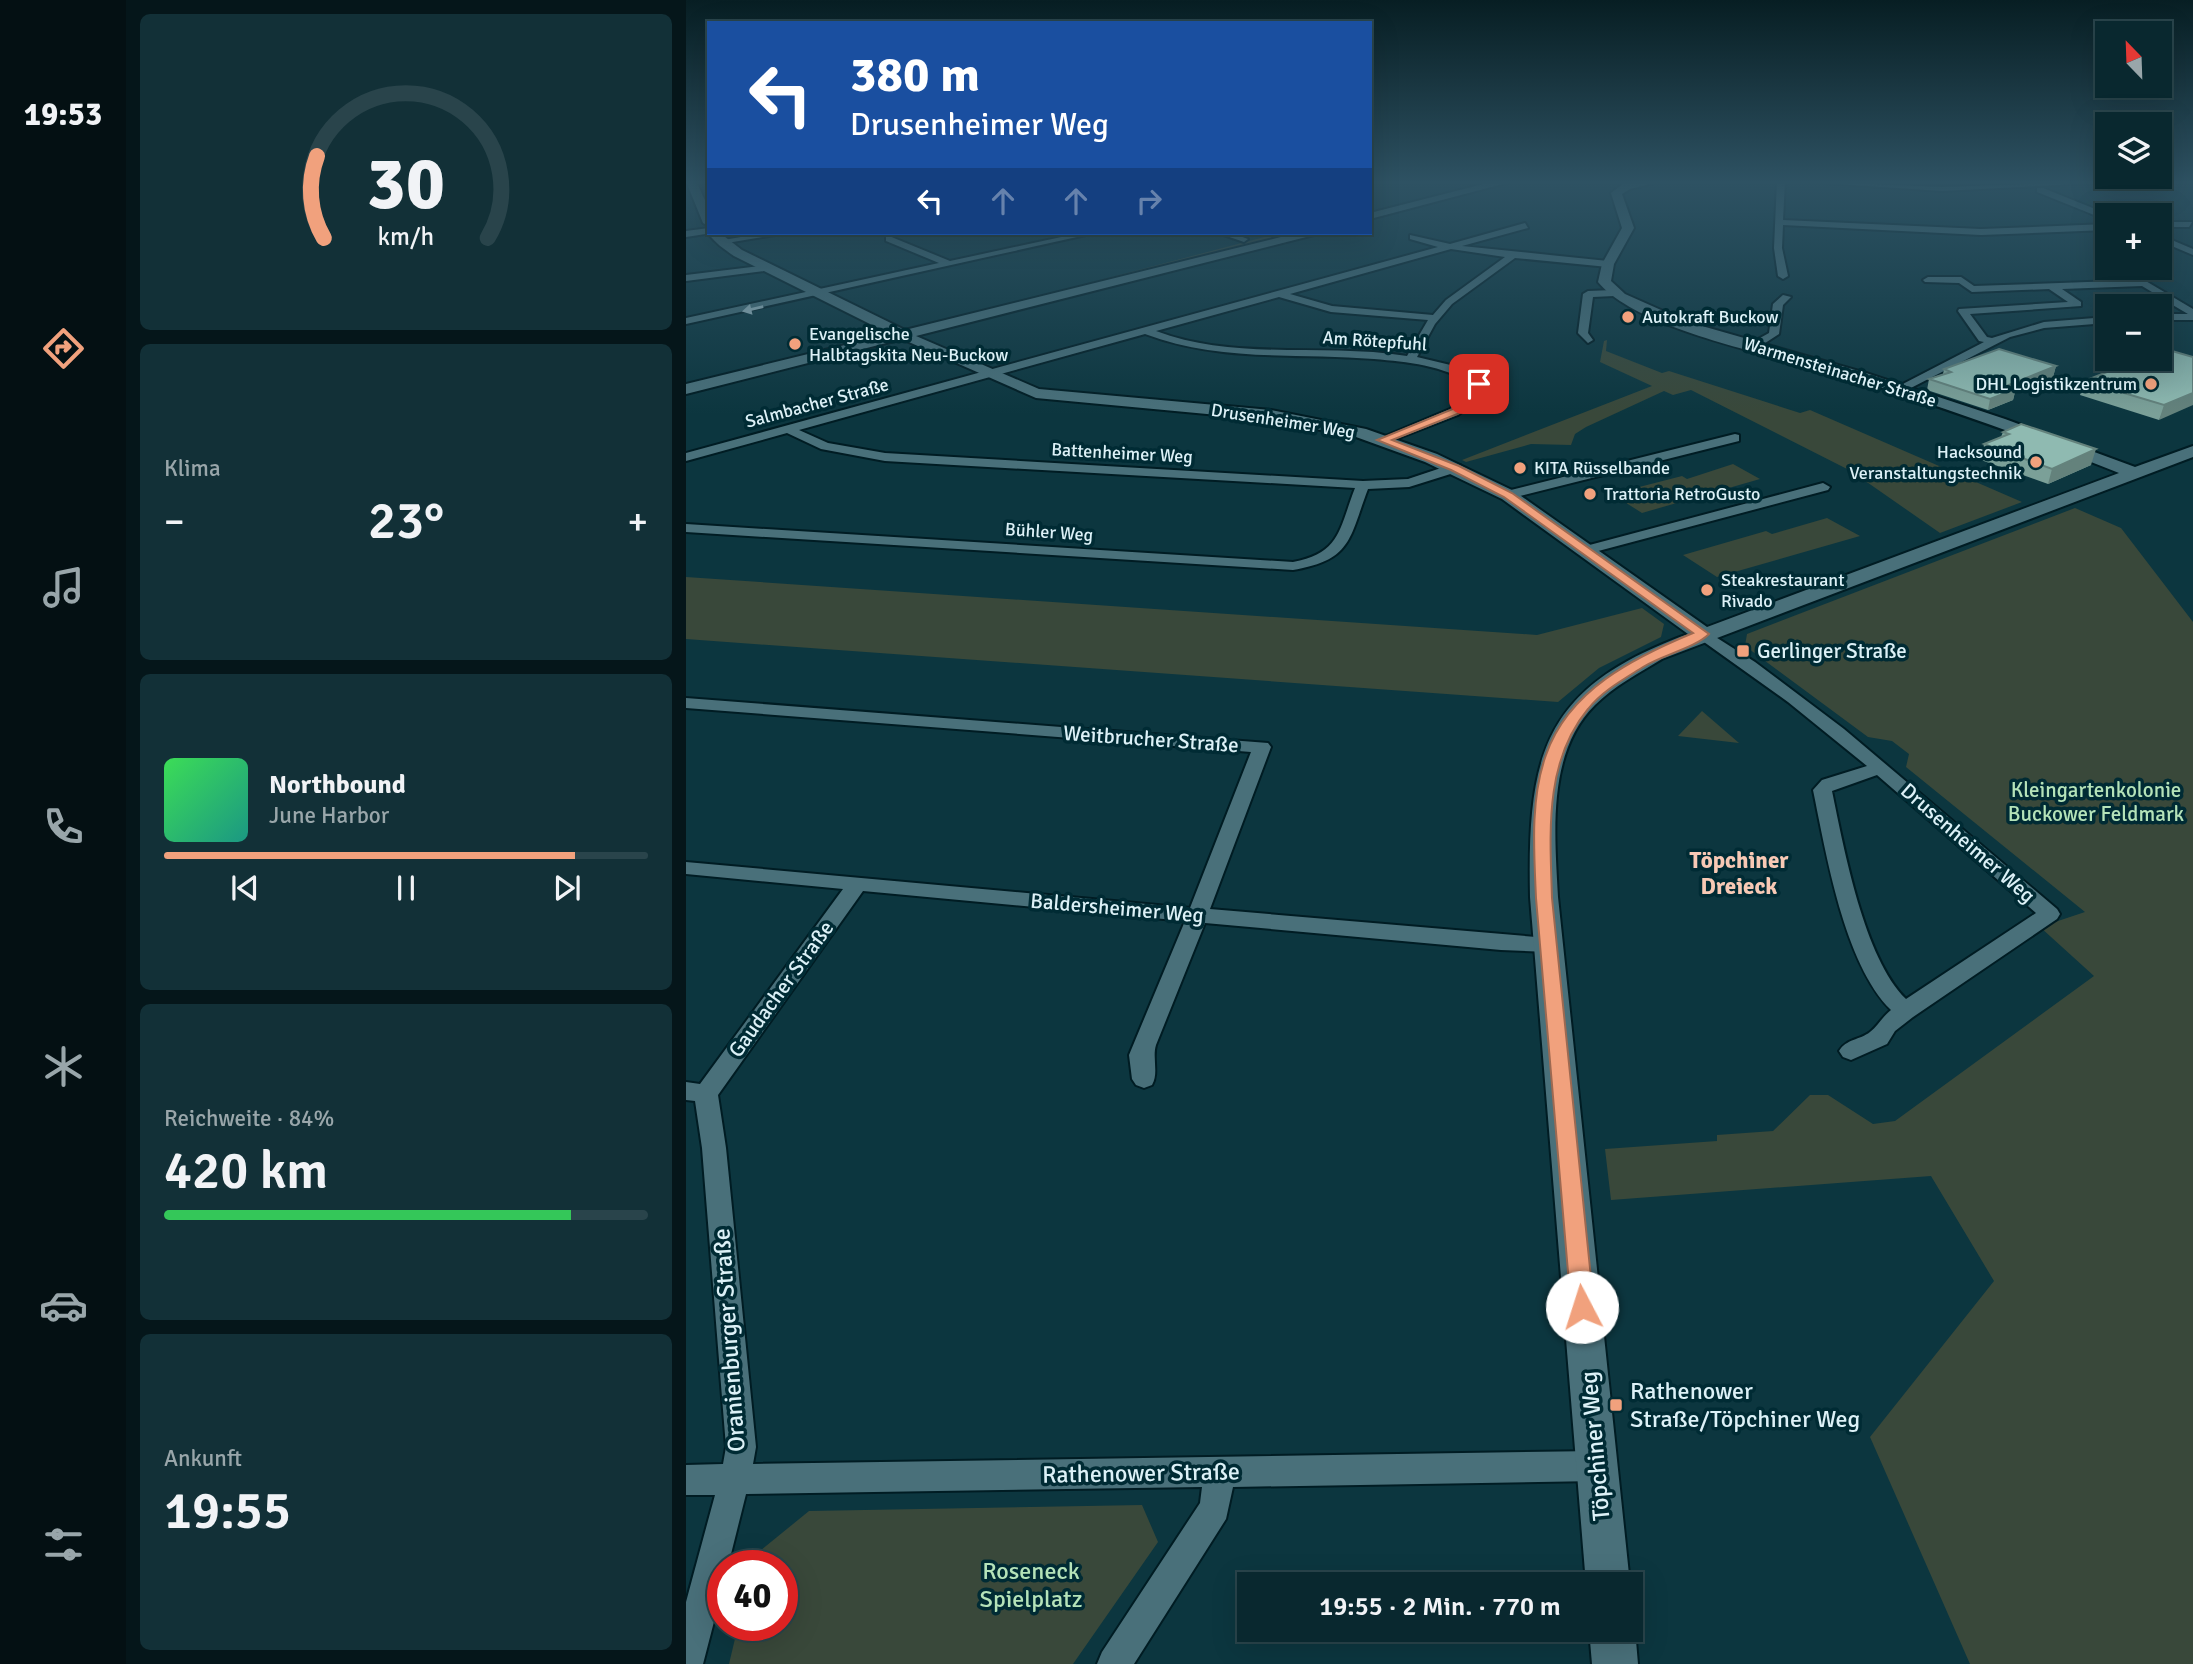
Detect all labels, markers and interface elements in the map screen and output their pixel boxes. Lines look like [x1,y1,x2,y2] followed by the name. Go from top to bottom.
[2095,21,2172,98] north arrow
[2095,21,2172,371] map controls
[850,45,980,105] text: 380 m
[735,49,826,140] icon: left
[24,95,102,134] text: 19:53
[850,105,1109,144] text: Drusenheimer Weg
[2095,112,2172,189] button: layers
[367,140,445,229] text: 30
[911,182,949,220] icon: left
[984,182,1022,220] icon: ahead
[1057,182,1095,220] icon: ahead
[1130,182,1168,220] icon: right
[2095,203,2172,280] button: +
[378,221,434,252] text: km/h
[2095,294,2172,371] button: −
[742,303,764,314] one-way arrow
[1642,306,1779,328] place label: Autokraft Buckow
[1620,309,1636,325] marker: Autokraft Buckow
[809,323,1008,366] place label: Evangelische Halbtagskita Neu-Buckow
[39,324,88,373] icon: directions
[1322,326,1428,356] street label: Am Rötepfuhl
[1741,332,1939,412] street label: Warmensteinacher Straße
[787,336,803,352] marker: Evangelische Halbtagskita Neu-Buckow
[1449,354,1509,414] pin
[1460,365,1498,403] icon: arrive
[743,373,891,433] street label: Salmbacher Straße
[1975,373,2137,395] place label: DHL Logistikzentrum
[2143,376,2159,392] marker: DHL Logistikzentrum
[1209,399,1357,443] street label: Drusenheimer Weg
[1051,438,1193,468] street label: Battenheimer Weg
[1849,441,2022,484] place label: Hacksound Veranstaltungstechnik
[164,454,221,483] text: Klima
[2028,454,2044,470] marker: Hacksound Veranstaltungstechnik
[1534,457,1670,479] place label: KITA Rüsselbande
[1512,460,1528,476] marker: KITA Rüsselbande
[1604,483,1760,505] place label: Trattoria RetroGusto
[1582,486,1598,502] marker: Trattoria RetroGusto
[368,489,444,553] text: 23°
[164,498,185,545] text: −
[627,498,648,545] text: +
[1004,518,1094,546] street label: Bühler Weg
[39,563,88,612] icon: music
[1721,569,1844,612] place label: Steakrestaurant Rivado
[1699,582,1715,598] marker: Steakrestaurant Rivado
[1757,638,1907,664] place label: Gerlinger Straße
[1735,643,1751,659] marker: Gerlinger Straße
[1062,720,1240,758] street label: Weitbrucher Straße
[269,769,406,801] text: Northbound
[1895,777,2041,909] street label: Drusenheimer Weg
[2008,777,2185,827] park label: Kleingartenkolonie Buckower Feldmark
[269,801,389,830] text: June Harbor
[39,802,88,851] icon: phone
[1690,846,1789,901] district label: Töpchiner Dreieck
[226,869,264,907] icon: previous
[387,869,425,907] icon: pause
[548,869,586,907] icon: next
[1029,887,1205,929] street label: Baldersheimer Weg
[723,916,839,1062] street label: Gaudacher Straße
[39,1042,88,1091] icon: climate
[164,1104,334,1133] text: Reichweite · 84%
[164,1139,328,1203] text: 420 km
[706,1227,752,1453] street label: Oranienburger Straße
[1545,1270,1619,1344] position arrow
[39,1281,88,1330] icon: car
[1574,1370,1616,1522] street label: Töpchiner Weg
[1630,1376,1860,1434] place label: Rathenower Straße/Töpchiner Weg
[1608,1397,1624,1413] marker: Rathenower Straße/Töpchiner Weg
[164,1444,242,1473] text: Ankunft
[1042,1456,1240,1490] street label: Rathenower Straße
[164,1479,291,1543] text: 19:55
[39,1520,88,1569] icon: filters
[707,1550,798,1641] speed limit sign: 40
[980,1556,1082,1614] park label: Roseneck Spielplatz
[1319,1591,1561,1623] text: 19:55 · 2 Min. · 770 m

